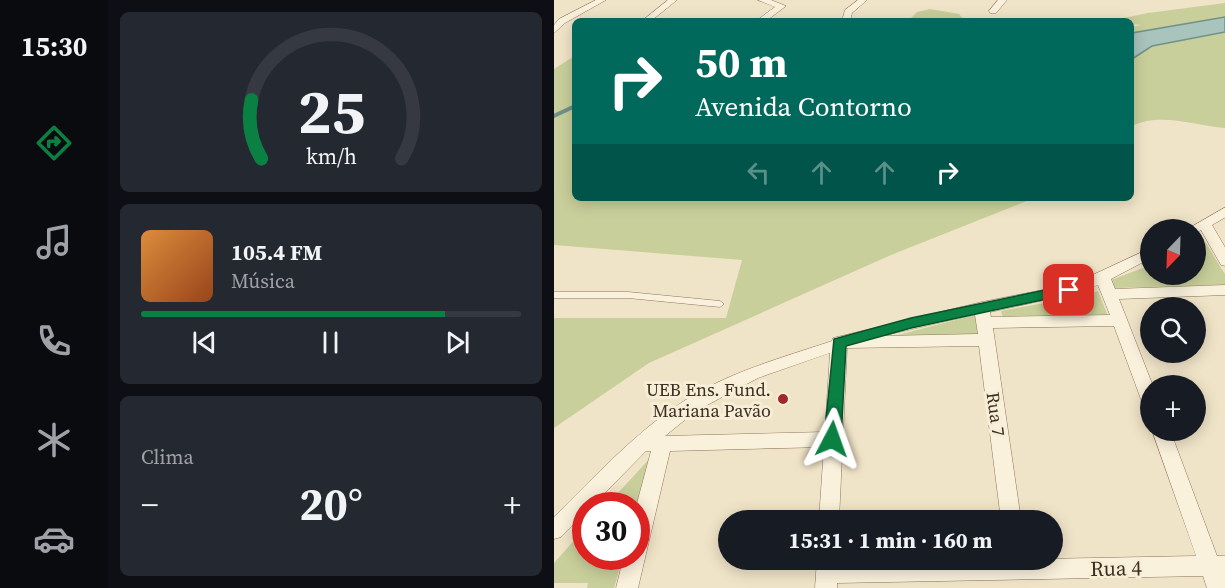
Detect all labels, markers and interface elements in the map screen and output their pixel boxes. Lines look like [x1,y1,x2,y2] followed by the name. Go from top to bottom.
[21,28,87,65] text: 15:30
[695,33,788,91] text: 50 m
[596,42,674,120] icon: right
[297,68,365,154] text: 25
[695,88,912,125] text: Avenida Contorno
[33,122,75,164] icon: directions
[305,142,357,171] text: km/h
[742,156,775,189] icon: left
[805,156,838,189] icon: ahead
[868,156,901,189] icon: ahead
[931,156,964,189] icon: right
[1140,219,1206,285] north arrow
[1140,219,1206,441] map controls
[33,221,75,263] icon: music
[231,237,322,267] text: 105.4 FM
[1043,264,1094,315] pin
[231,267,295,295] text: Música
[1052,273,1085,306] icon: arrive
[1140,297,1206,363] button: search
[33,320,75,362] icon: phone
[188,326,221,359] icon: previous
[314,326,347,359] icon: pause
[441,326,474,359] icon: next
[1140,375,1206,441] button: +
[646,377,771,423] place label: UEB Ens. Fund. Mariana Pavão
[981,390,1011,438] street label: Rua 7
[776,392,790,406] marker: UEB Ens. Fund. Mariana Pavão
[800,407,864,471] position arrow
[33,419,75,461] icon: climate
[141,443,194,471] text: Clima
[299,473,363,535] text: 20°
[141,482,159,527] text: −
[503,482,521,527] text: +
[572,492,650,570] speed limit sign: 30
[33,518,75,560] icon: car
[789,525,992,555] text: 15:31 · 1 min · 160 m
[1090,553,1143,583] street label: Rua 4

